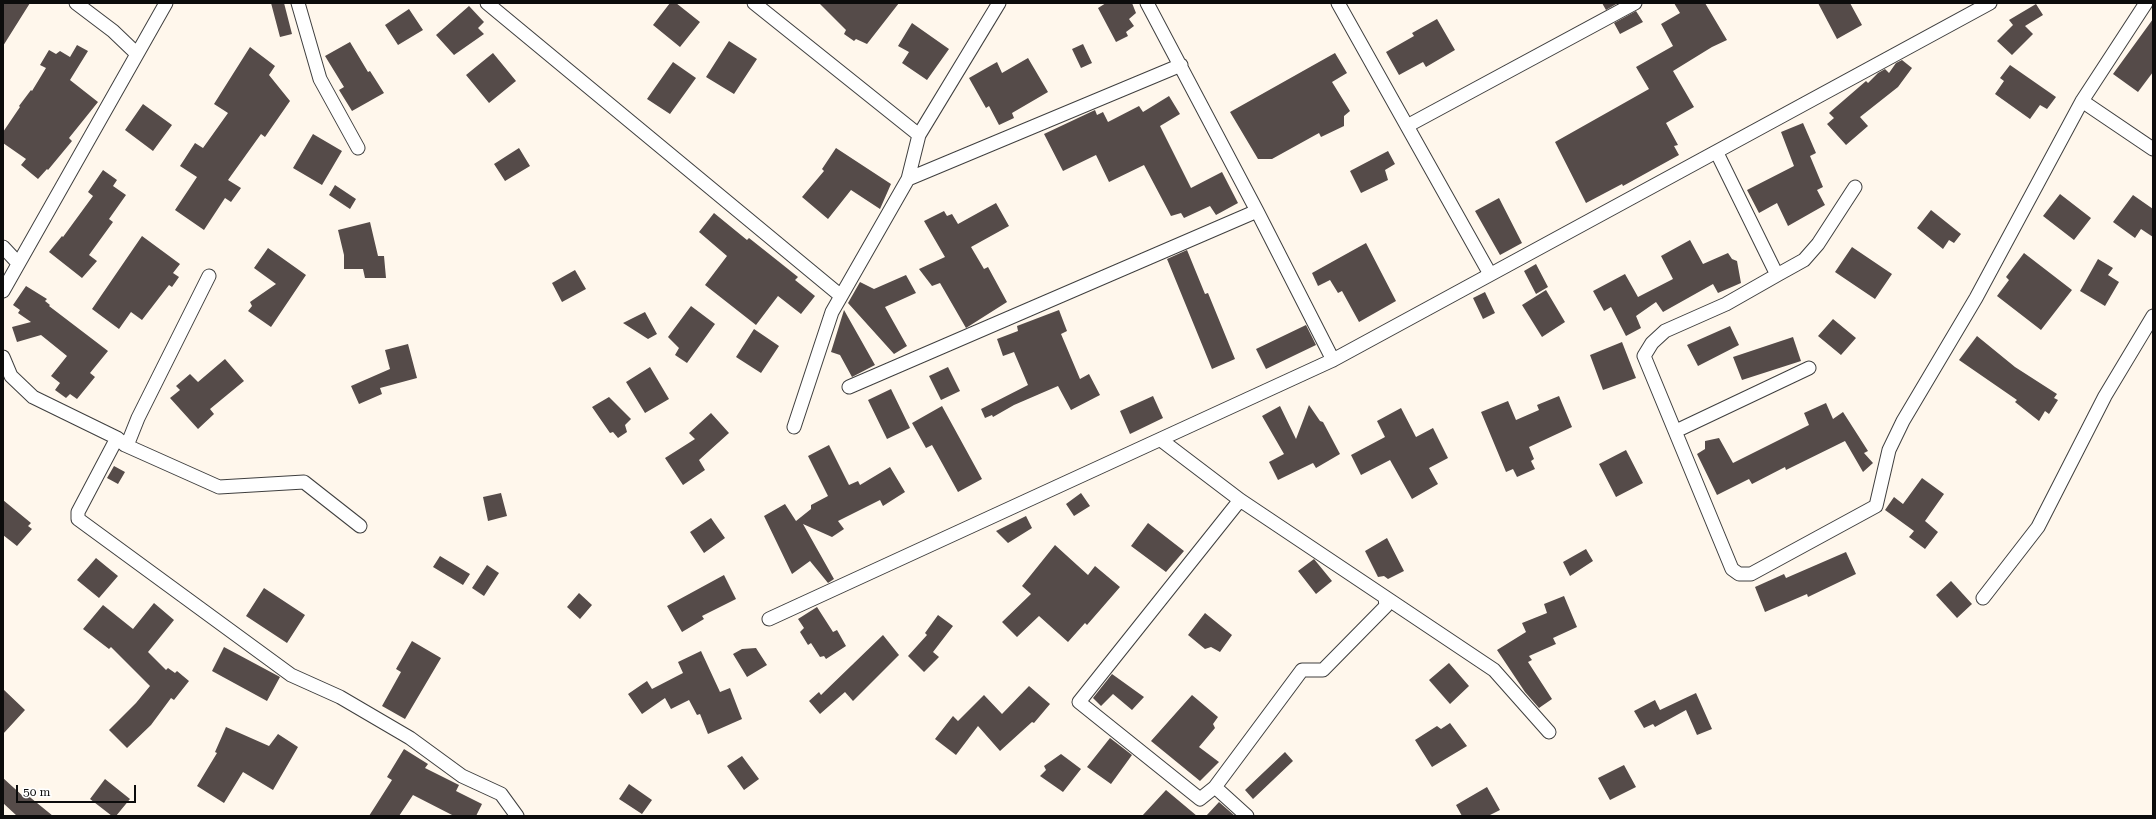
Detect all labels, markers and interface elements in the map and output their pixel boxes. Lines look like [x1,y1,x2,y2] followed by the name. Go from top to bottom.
[18,777,138,803] scale bar
[23,785,50,799] text: 50 m

